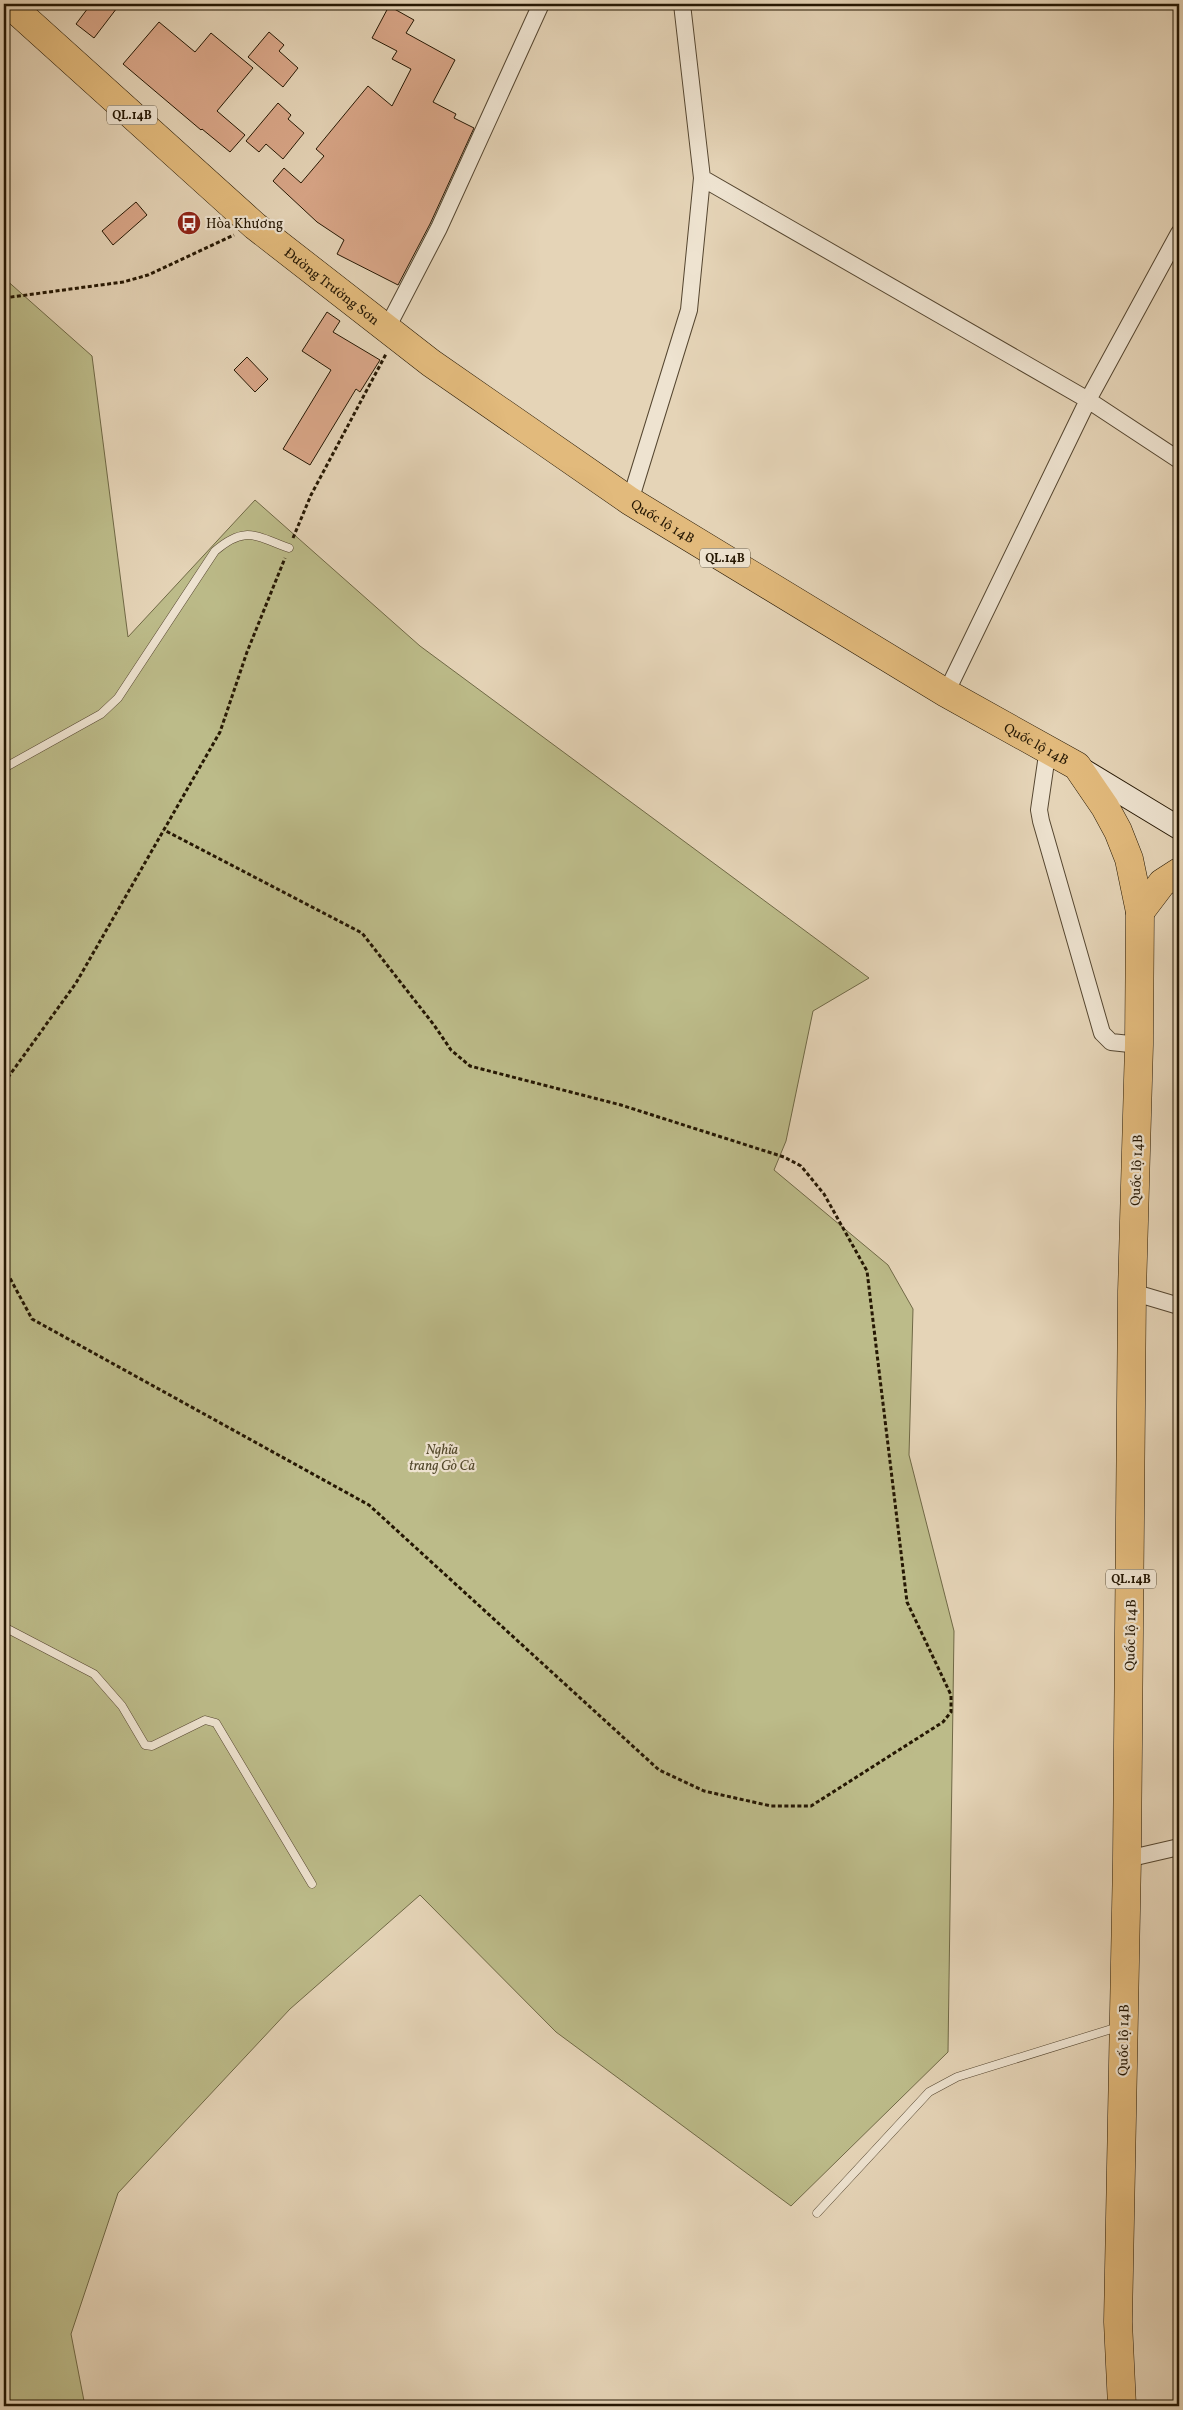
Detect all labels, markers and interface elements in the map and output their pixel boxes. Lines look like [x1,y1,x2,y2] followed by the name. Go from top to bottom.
[107,106,157,124] road number: QL.14B
[176,210,202,236] bus stop icon: Hòa Khương
[206,215,283,234] place label: Hòa Khương
[279,244,383,330] street label: Đường Trường Sơn
[627,496,698,549] street label: Quốc lộ 14B
[700,548,750,568] road number: QL.14B
[1000,719,1072,771] street label: Quốc lộ 14B
[1127,1134,1148,1206] street label: Quốc lộ 14B
[409,1441,475,1476] park label: Nghĩa trang Gò Cà
[1106,1570,1156,1588] road number: QL.14B
[1121,1599,1142,1671] street label: Quốc lộ 14B
[1114,2004,1135,2076] street label: Quốc lộ 14B

